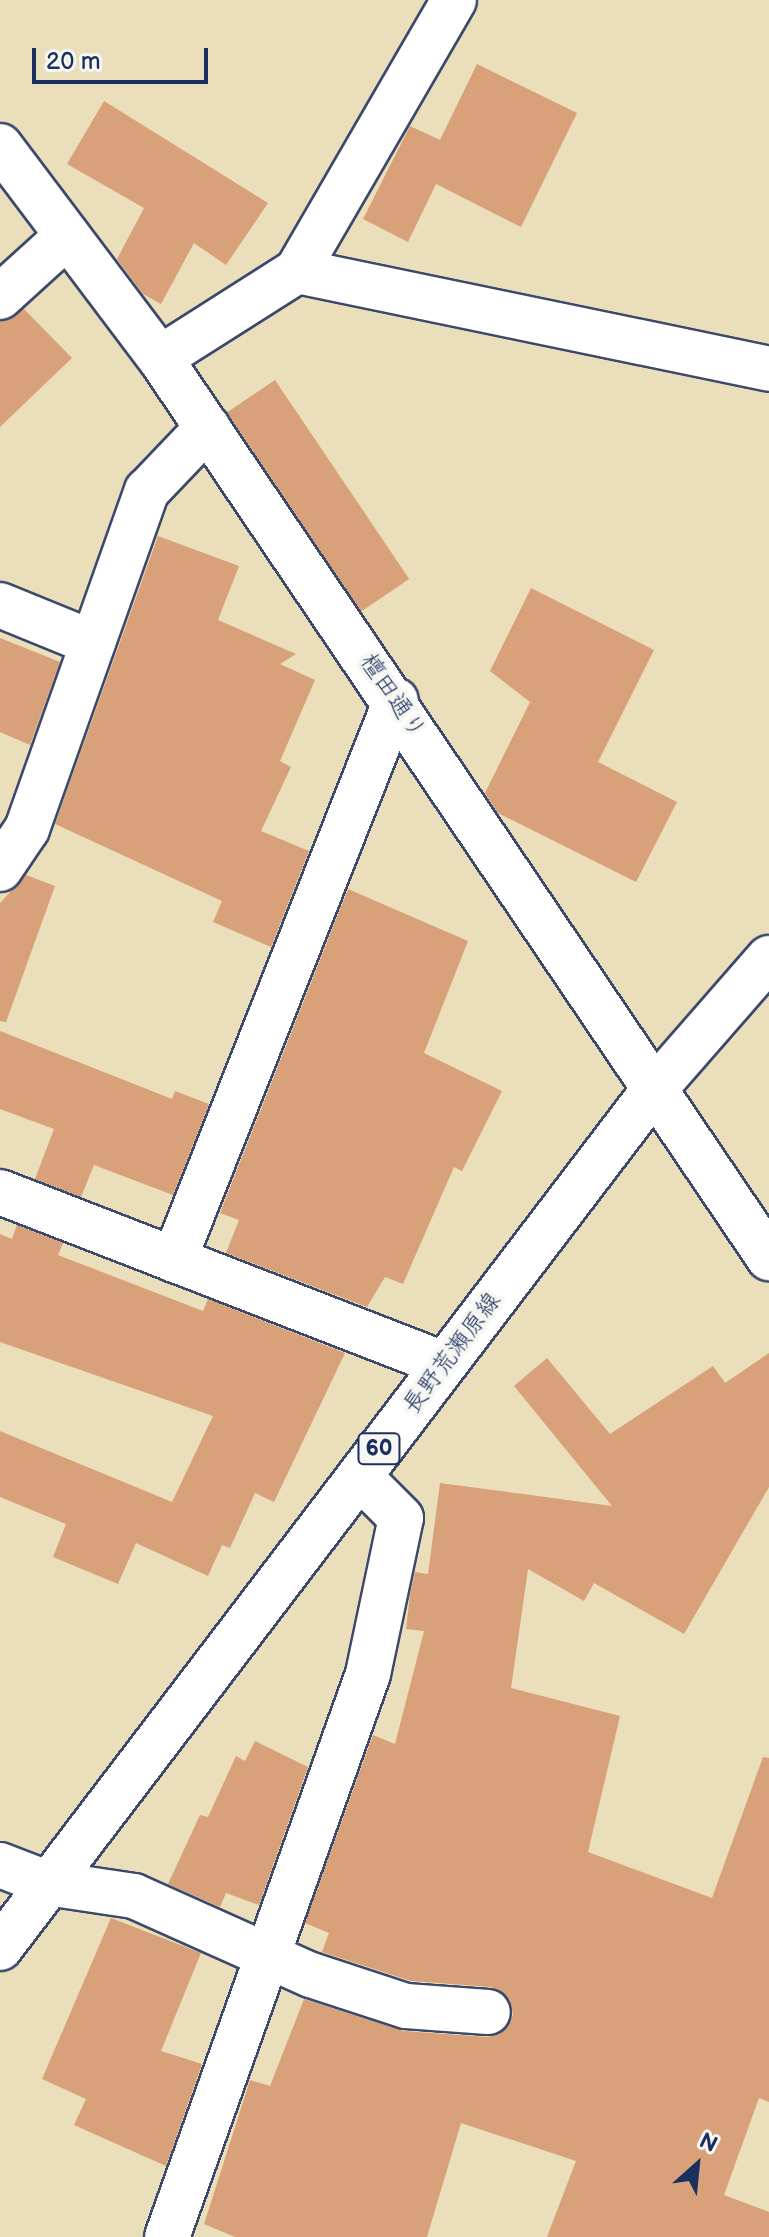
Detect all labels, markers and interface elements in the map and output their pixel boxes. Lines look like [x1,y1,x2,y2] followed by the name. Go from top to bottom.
[36,32,212,82] scale bar
[46,47,101,76] text: 20 m
[354,648,432,744] street label: 檀田通り
[397,1287,507,1419] street label: 長野荒瀬原線
[357,1431,401,1467] road number: 60
[657,2125,737,2205] north arrow
[695,2127,722,2159] text: N

